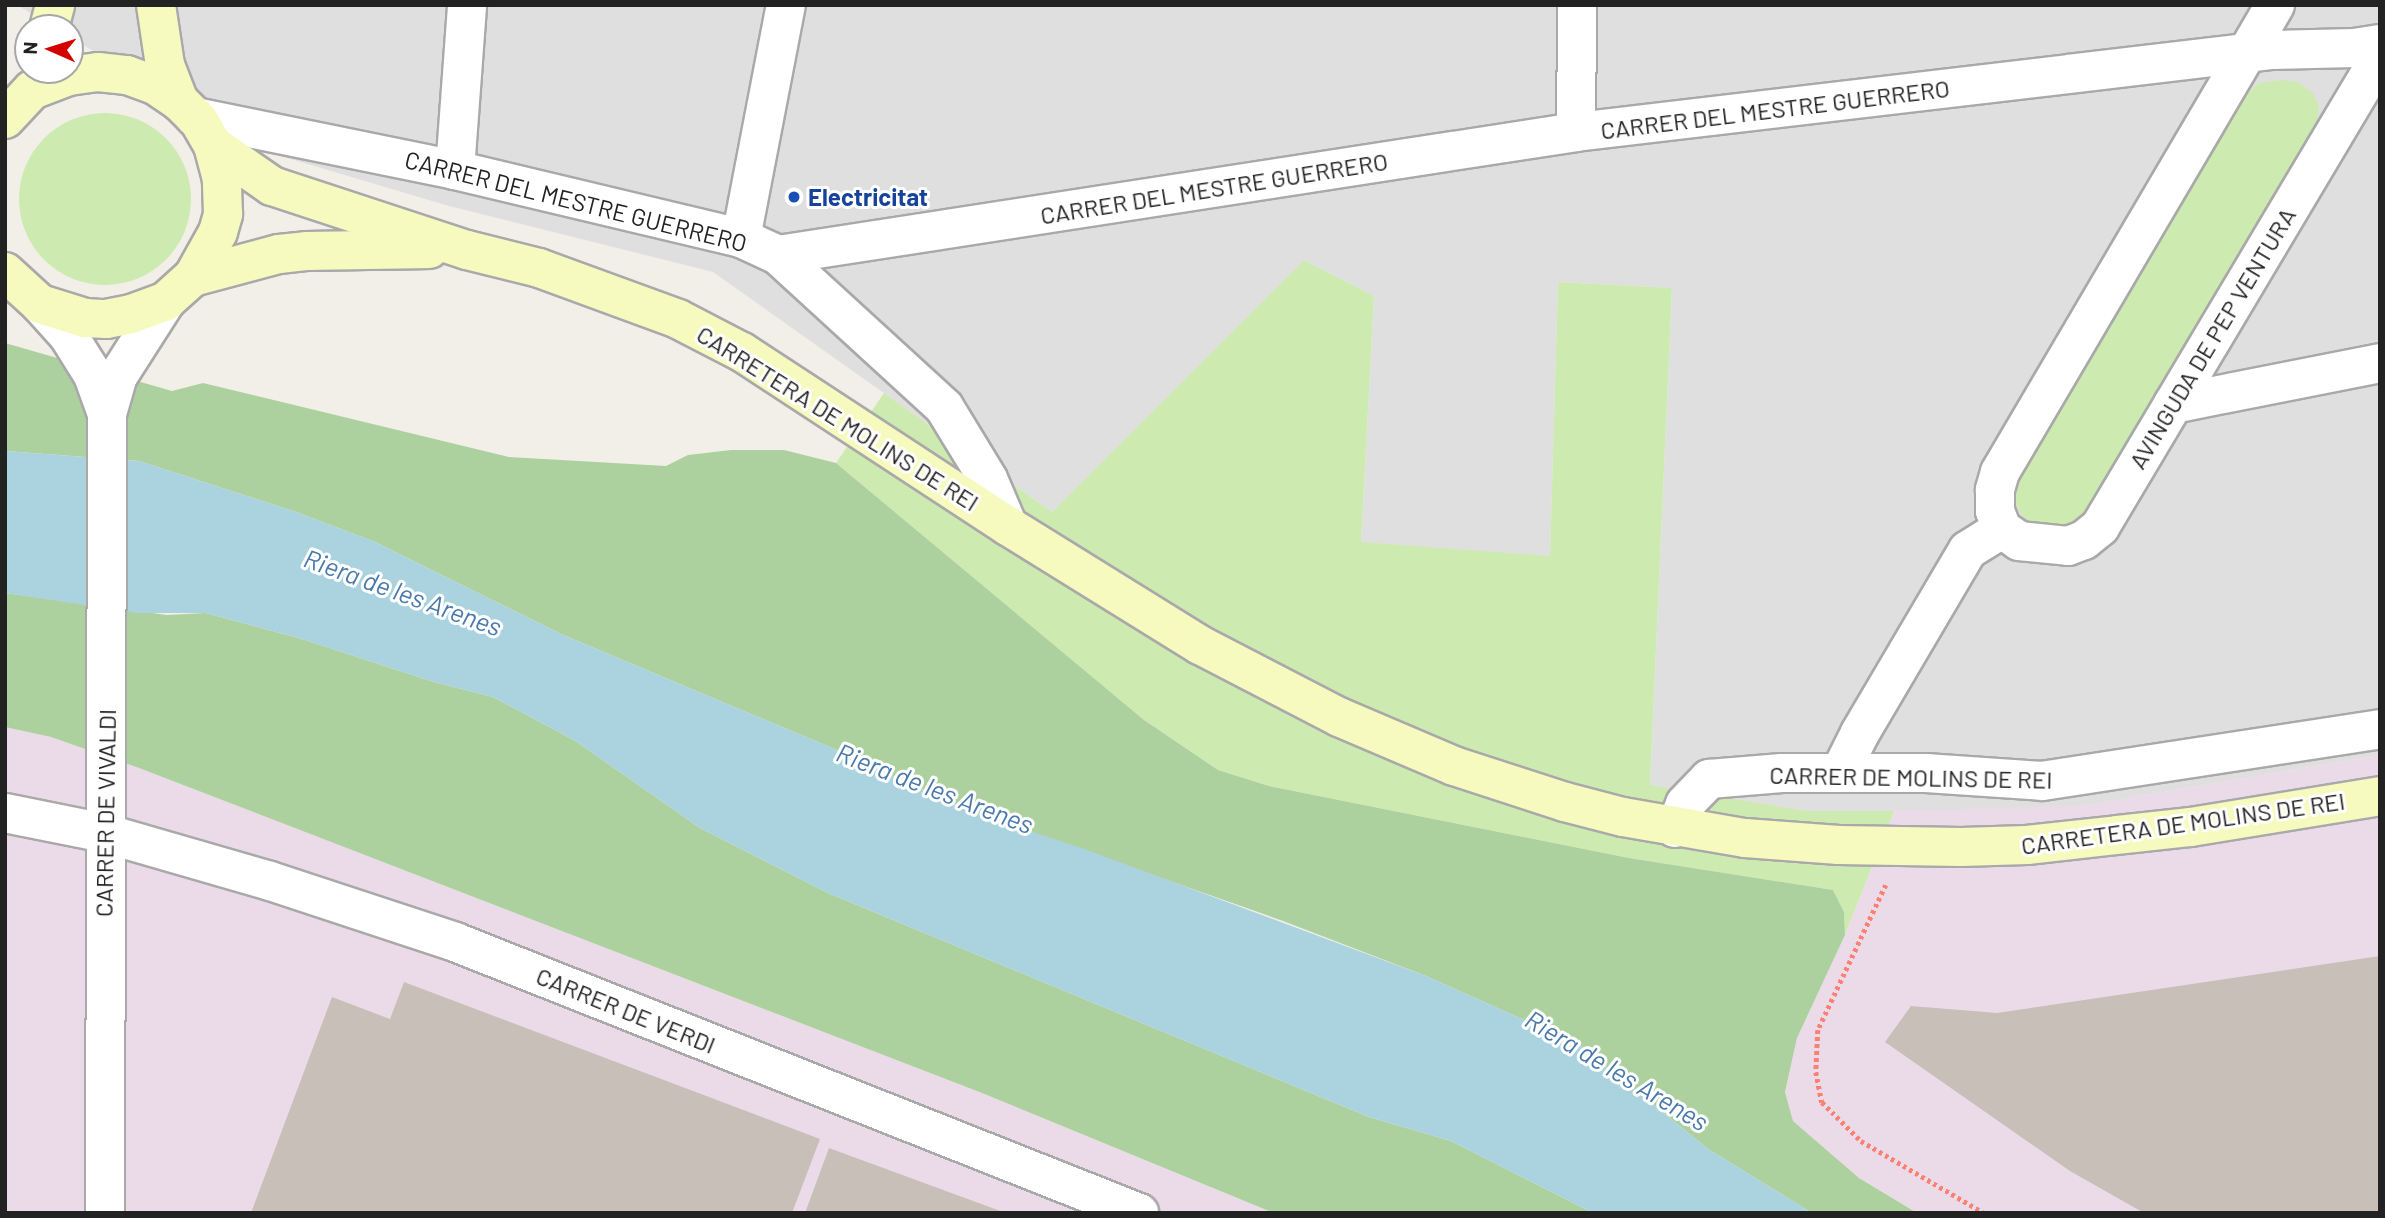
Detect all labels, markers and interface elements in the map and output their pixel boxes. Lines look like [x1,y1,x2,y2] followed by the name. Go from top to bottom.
[14,14,84,84] north arrow
[18,41,41,55] text: N
[1599,73,1951,145] street label: CARRER DEL MESTRE GUERRERO
[402,145,750,257] street label: CARRER DEL MESTRE GUERRERO
[1038,146,1390,230] street label: CARRER DEL MESTRE GUERRERO
[808,183,928,211] place label: Electricitat
[786,189,802,205] marker: Electricitat
[2122,202,2302,474] street label: AVINGUDA DE PEP VENTURA
[692,319,984,517] street label: CARRETERA DE MOLINS DE REI
[300,542,506,642] water label: Riera de les Arenes
[89,709,121,917] street label: CARRER DE VIVALDI
[832,736,1038,840] water label: Riera de les Arenes
[1769,760,2053,794] street label: CARRER DE MOLINS DE REI
[2019,786,2347,860] street label: CARRETERA DE MOLINS DE REI
[532,961,720,1059] street label: CARRER DE VERDI
[1520,1003,1714,1137] water label: Riera de les Arenes

